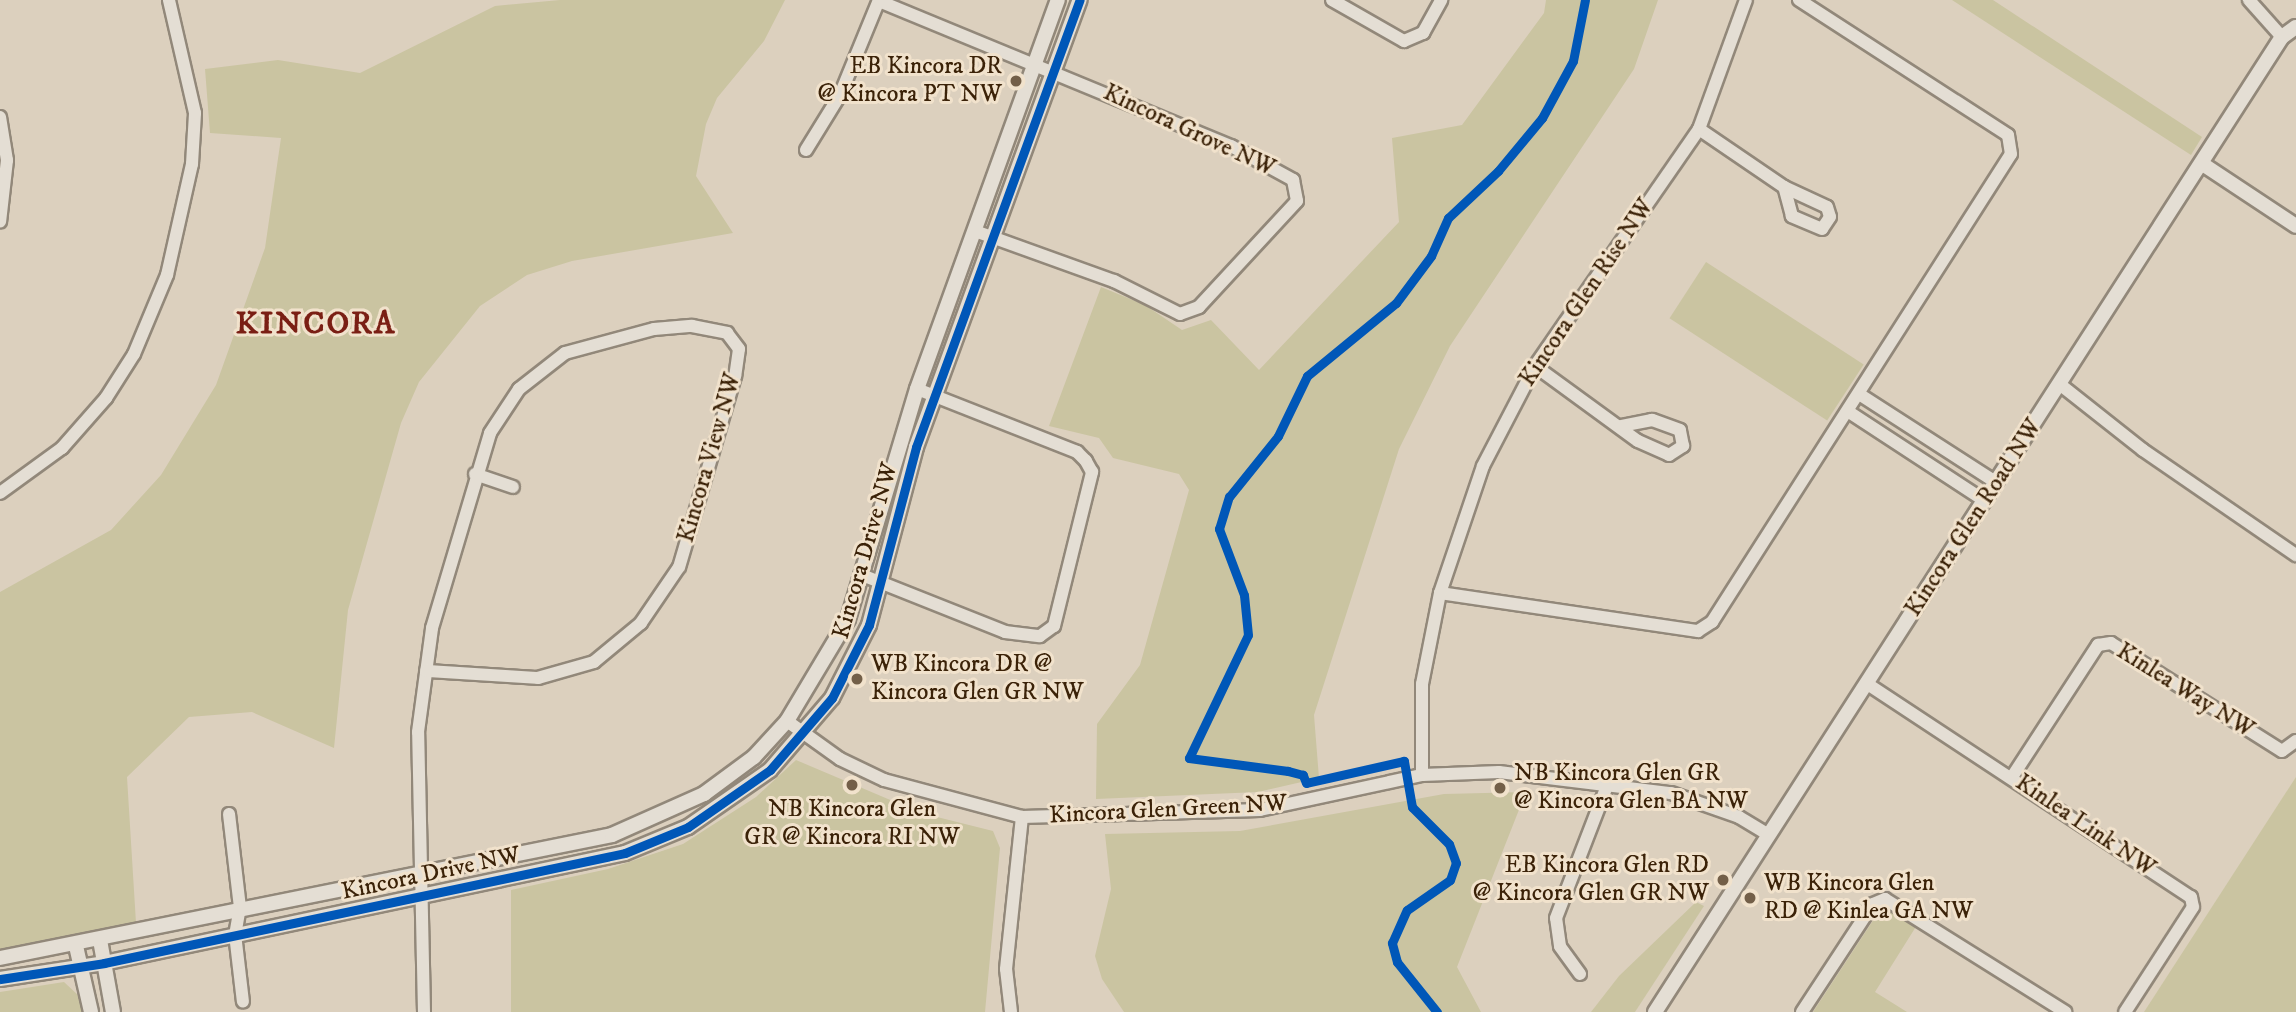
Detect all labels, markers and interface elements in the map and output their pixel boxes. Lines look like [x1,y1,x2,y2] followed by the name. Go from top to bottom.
[818,53,1002,109] place label: EB Kincora DR @ Kincora PT NW
[1008,73,1024,89] marker: EB Kincora DR @ Kincora PT NW
[1098,79,1280,183] street label: Kincora Grove NW
[1514,194,1660,392] street label: Kincora Glen Rise NW
[236,305,396,343] district label: KINCORA
[672,370,748,546] street label: Kincora View NW
[1899,414,2049,622] street label: Kincora Glen Road NW
[827,460,905,642] street label: Kincora Drive NW
[2111,637,2259,745] street label: Kinlea Way NW
[871,651,1084,707] place label: WB Kincora DR @ Kincora Glen GR NW
[849,671,865,687] marker: WB Kincora DR @ Kincora Glen GR NW
[1514,760,1748,816] place label: NB Kincora Glen GR @ Kincora Glen BA NW
[2009,769,2161,883] street label: Kinlea Link NW
[844,777,860,793] marker: NB Kincora Glen GR @ Kincora RI NW
[1492,780,1508,796] marker: NB Kincora Glen GR @ Kincora Glen BA NW
[1048,789,1288,831] street label: Kincora Glen Green NW
[744,796,960,852] place label: NB Kincora Glen GR @ Kincora RI NW
[339,841,523,907] street label: Kincora Drive NW
[1473,852,1709,908] place label: EB Kincora Glen RD @ Kincora Glen GR NW
[1764,870,1973,926] place label: WB Kincora Glen RD @ Kinlea GA NW
[1715,872,1731,888] marker: EB Kincora Glen RD @ Kincora Glen GR NW
[1742,890,1758,906] marker: WB Kincora Glen RD @ Kinlea GA NW

